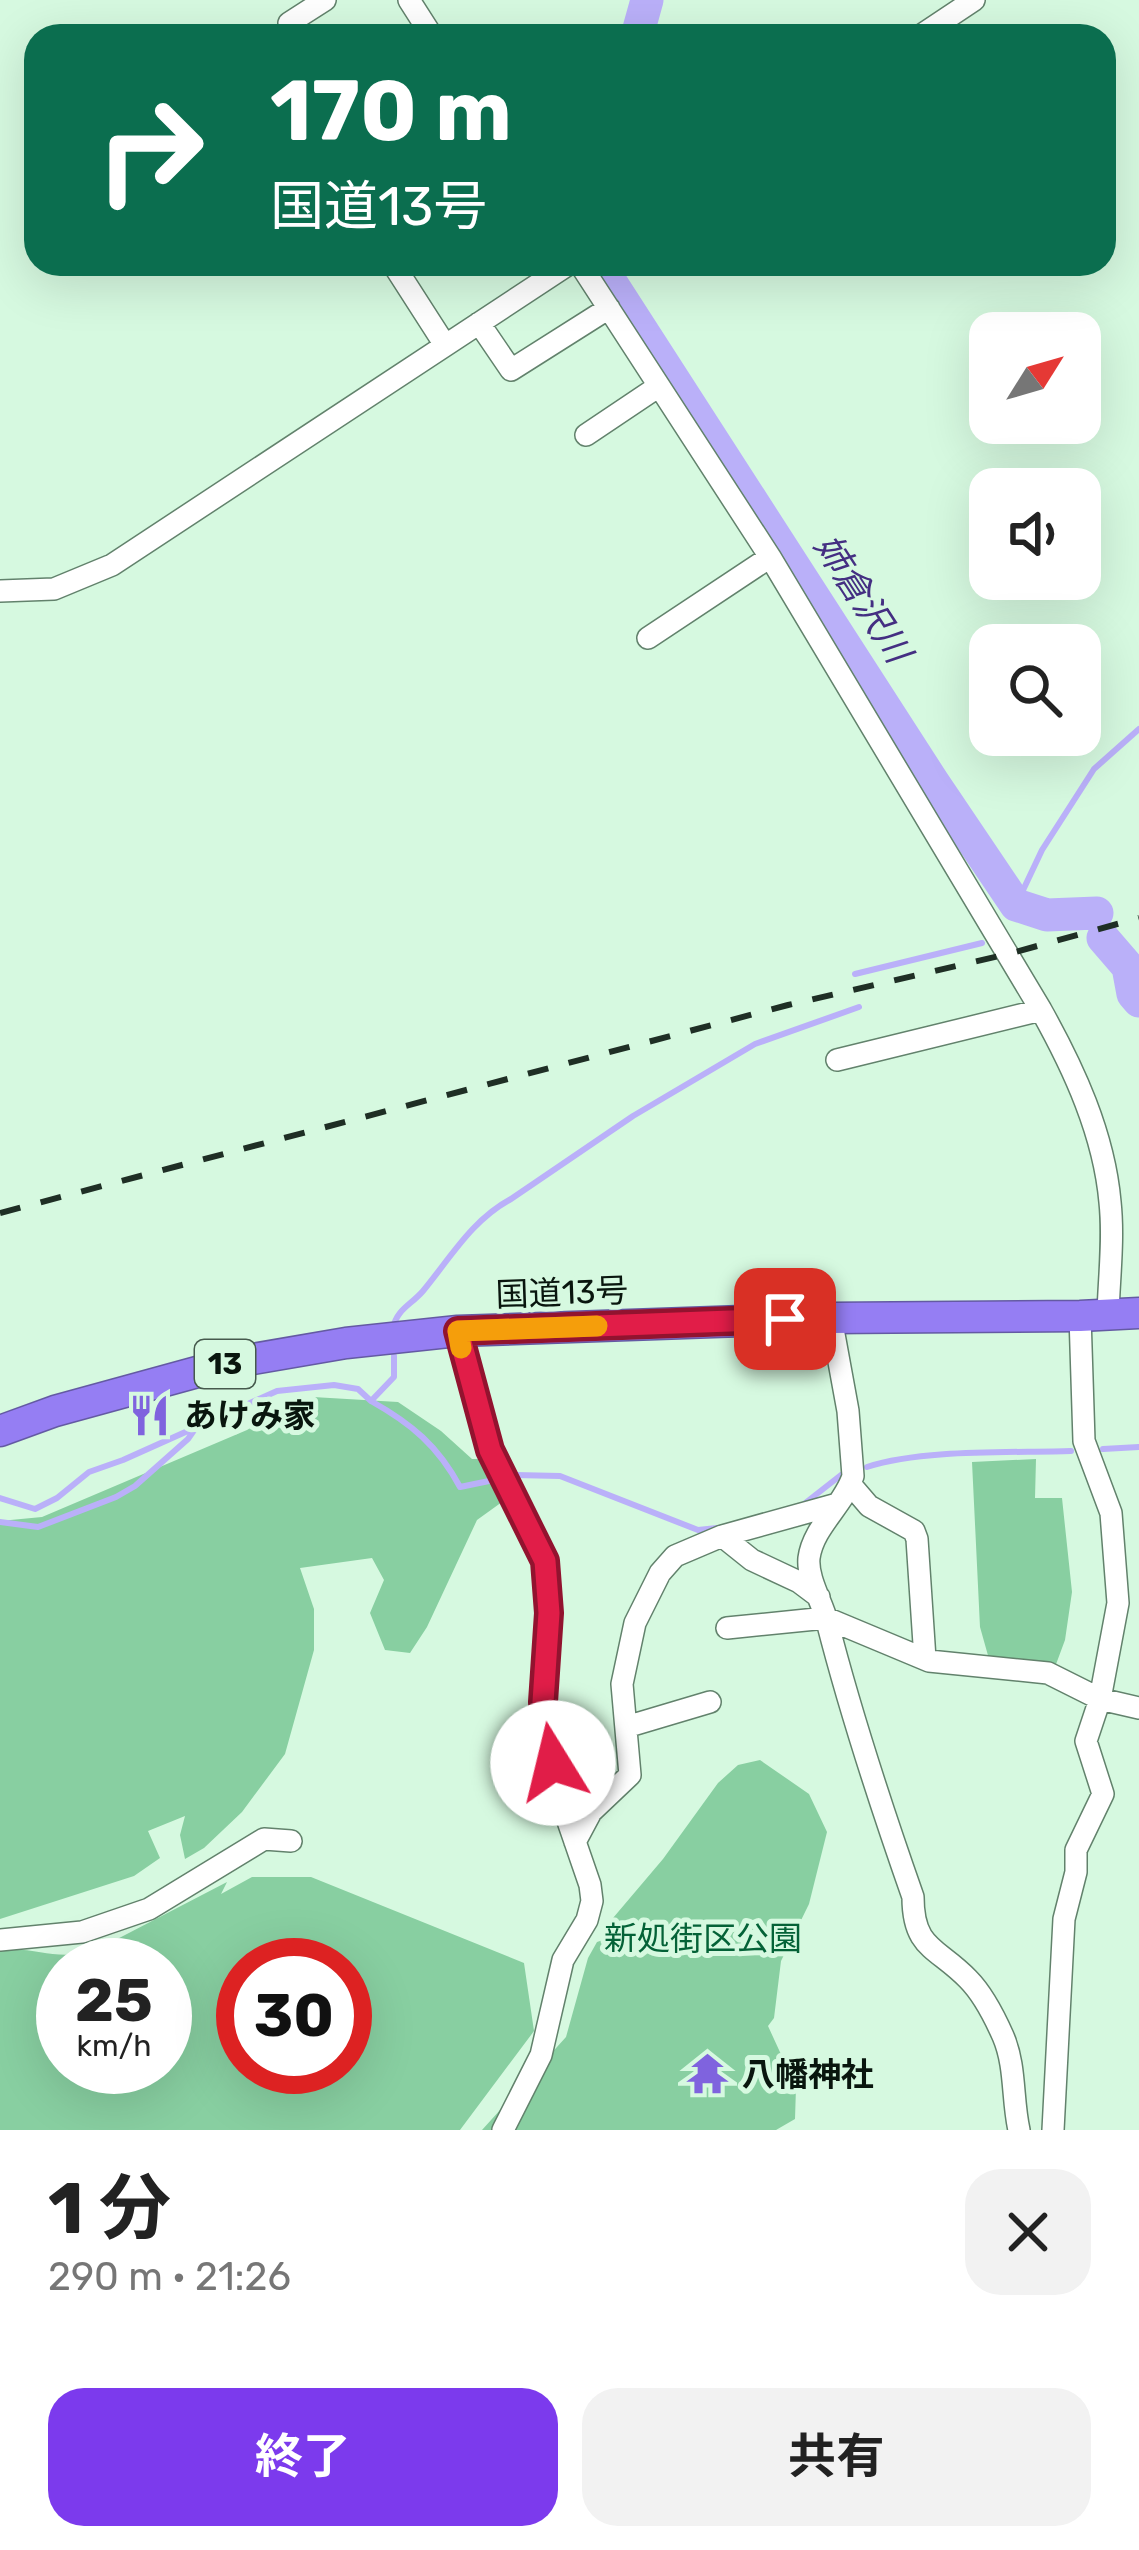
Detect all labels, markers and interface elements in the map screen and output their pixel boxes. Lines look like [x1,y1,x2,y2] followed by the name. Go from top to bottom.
[270,61,512,161] text: 170 m
[72,72,228,228] icon: right
[270,175,488,239] text: 国道13号
[969,312,1101,444] north arrow
[969,312,1101,756] map controls
[969,468,1101,600] button: sound
[805,526,922,674] water label: 姉倉沢川
[969,624,1101,756] button: search
[734,1268,836,1370] pin
[495,1271,629,1314] street label: 国道13号
[752,1286,818,1352] icon: arrive
[195,1340,255,1388] road number: 13
[127,1392,173,1438] restaurant icon: あけみ家
[184,1396,316,1435] place label: あけみ家
[490,1700,616,1826] position arrow
[604,1919,802,1958] park label: 新処街区公園
[216,1938,372,2094] speed limit sign: 30
[75,1965,153,2036] text: 25
[77,2028,151,2064] text: km/h
[685,2051,731,2097] temple icon: 八幡神社
[742,2055,874,2094] place label: 八幡神社
[48,2166,171,2251] text: 1 分
[965,2169,1091,2295] button: close
[48,2254,291,2300] text: 290 m · 21:26
[48,2388,558,2526] button: 終了
[582,2388,1091,2526] button: 共有

